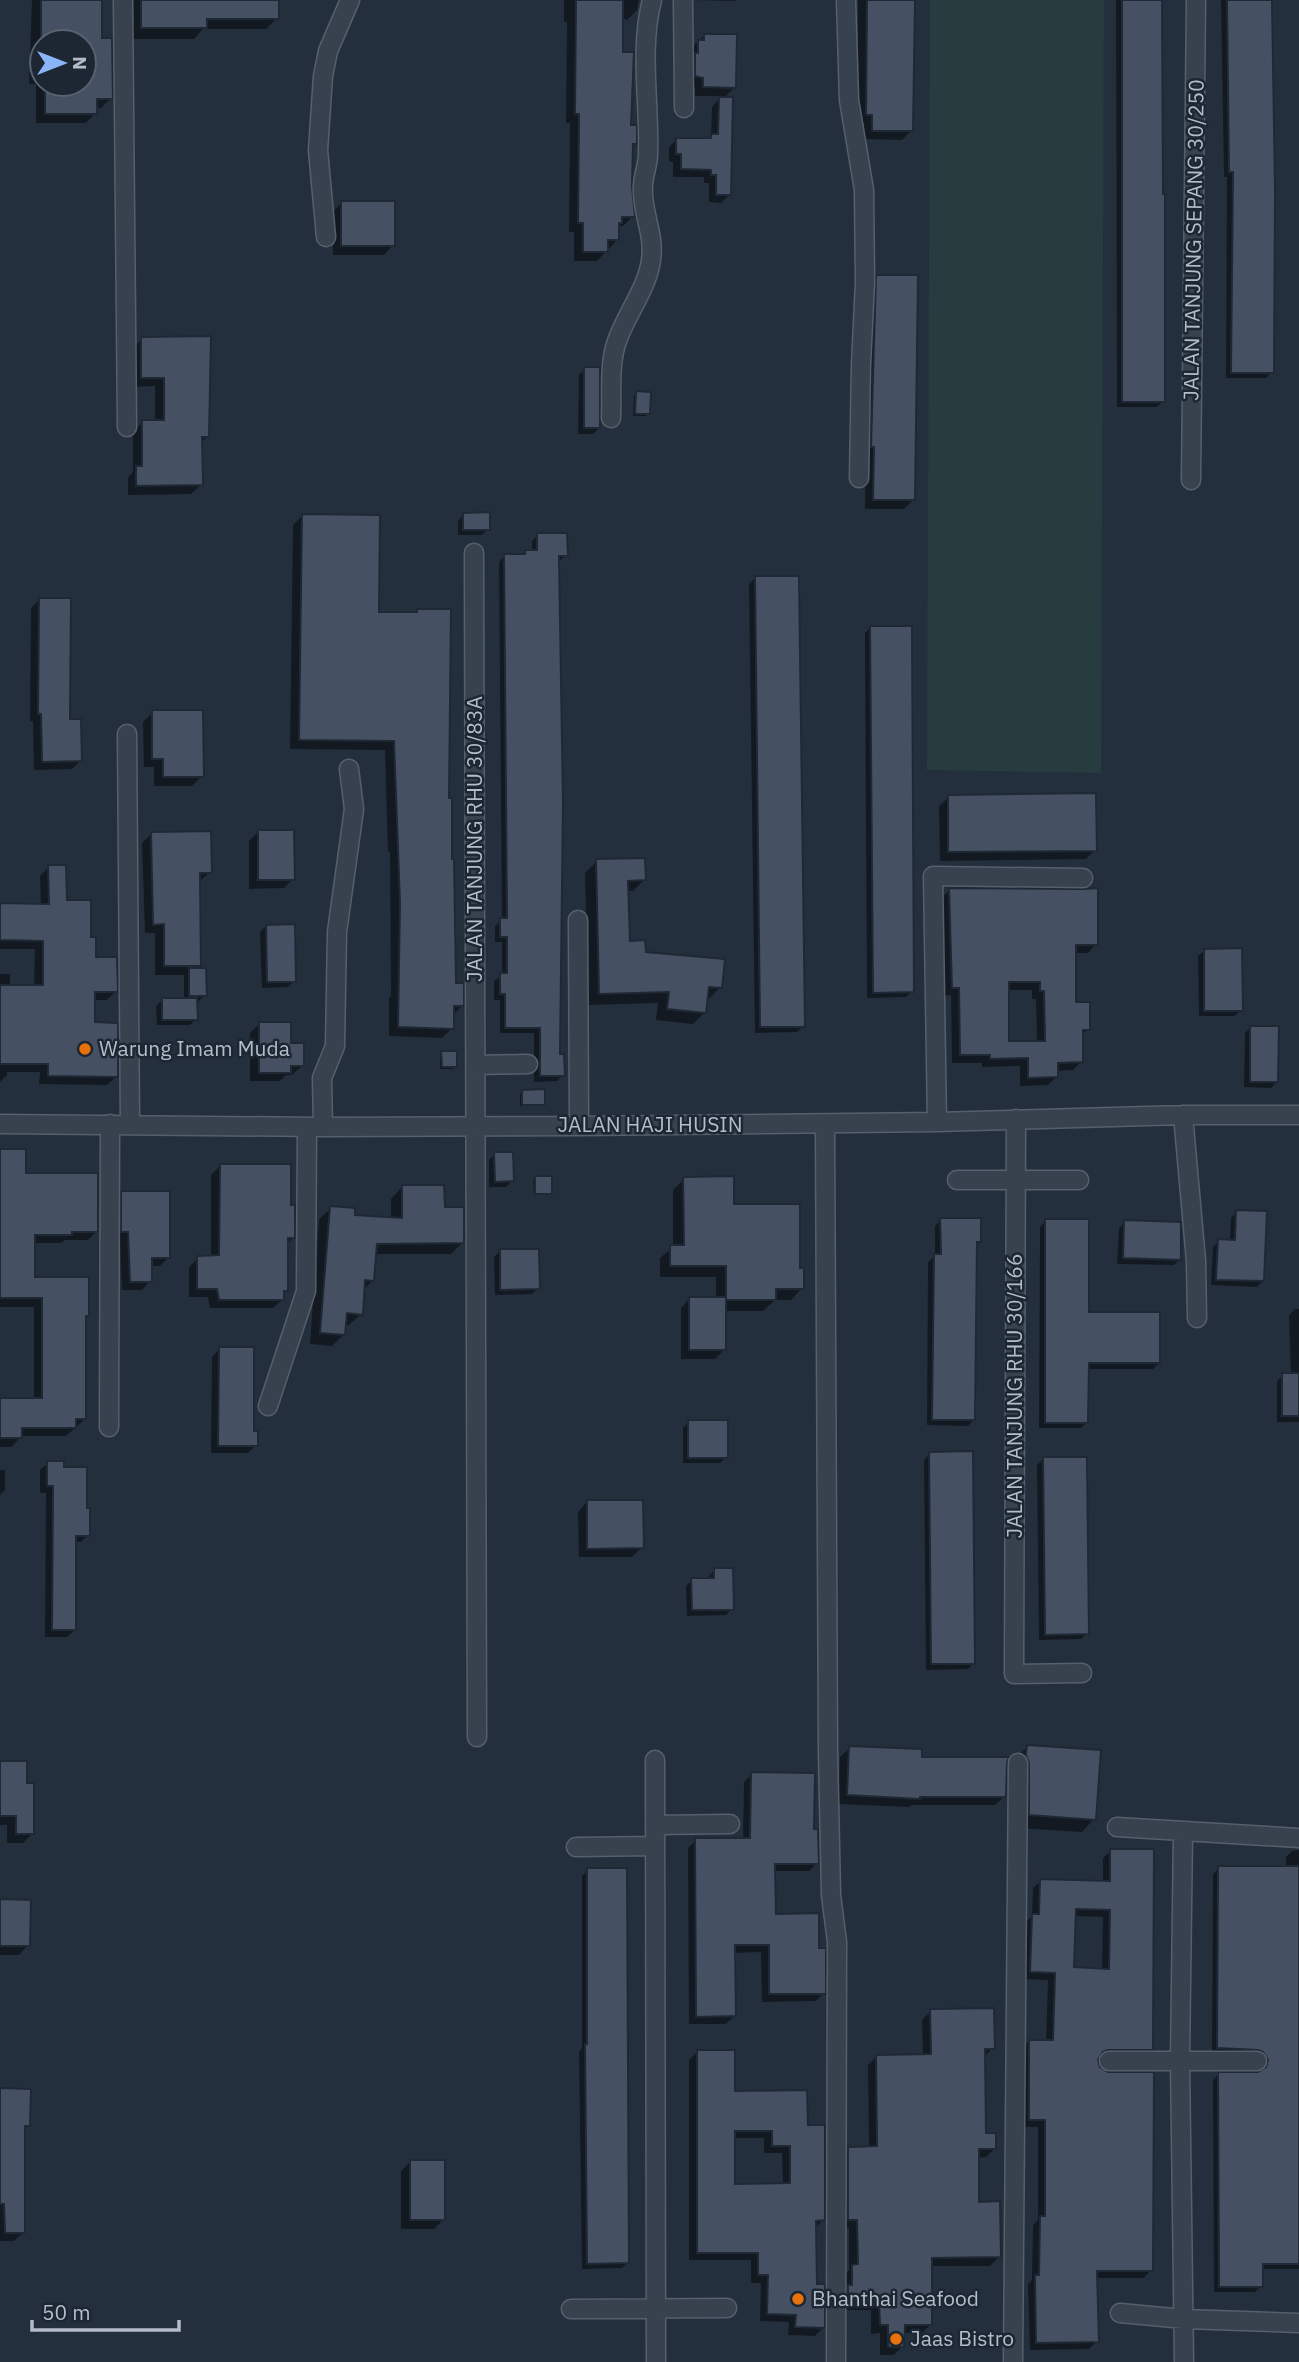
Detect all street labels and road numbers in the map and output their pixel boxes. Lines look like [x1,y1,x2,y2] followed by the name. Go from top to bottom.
[1176,79,1210,401] street label: JALAN TANJUNG SEPANG 30/250
[460,696,488,982] street label: JALAN TANJUNG RHU 30/83A
[557,1110,743,1138] street label: JALAN HAJI HUSIN
[1000,1253,1028,1539] street label: JALAN TANJUNG RHU 30/166

